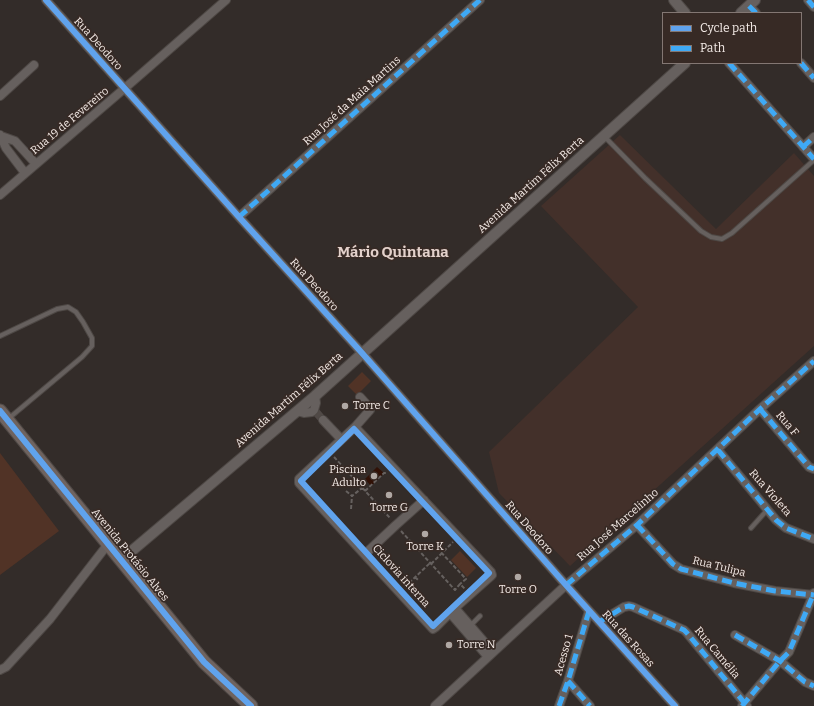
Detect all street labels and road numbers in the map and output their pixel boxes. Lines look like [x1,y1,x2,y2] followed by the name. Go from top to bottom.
[71,15,125,73] street label: Rua Deodoro
[300,54,404,148] street label: Rua José da Maia Martins
[28,84,112,158] street label: Rua 19 de Fevereiro
[475,134,587,236] street label: Avenida Martim Félix Berta
[287,256,341,314] street label: Rua Deodoro
[233,350,345,450] street label: Avenida Martim Félix Berta
[773,409,801,439] street label: Rua F
[746,467,794,519] street label: Rua Violeta
[575,486,661,564] street label: Rua José Marcelinho
[502,499,556,557] street label: Rua Deodoro
[89,506,171,604] street label: Avenida Protásio Alves
[369,542,433,610] street label: Ciclovia interna
[691,554,747,580] street label: Rua Tulipa
[599,608,657,670] street label: Rua das Rosas
[691,624,743,682] street label: Rua Camélia
[552,633,576,677] street label: Acesso 1

